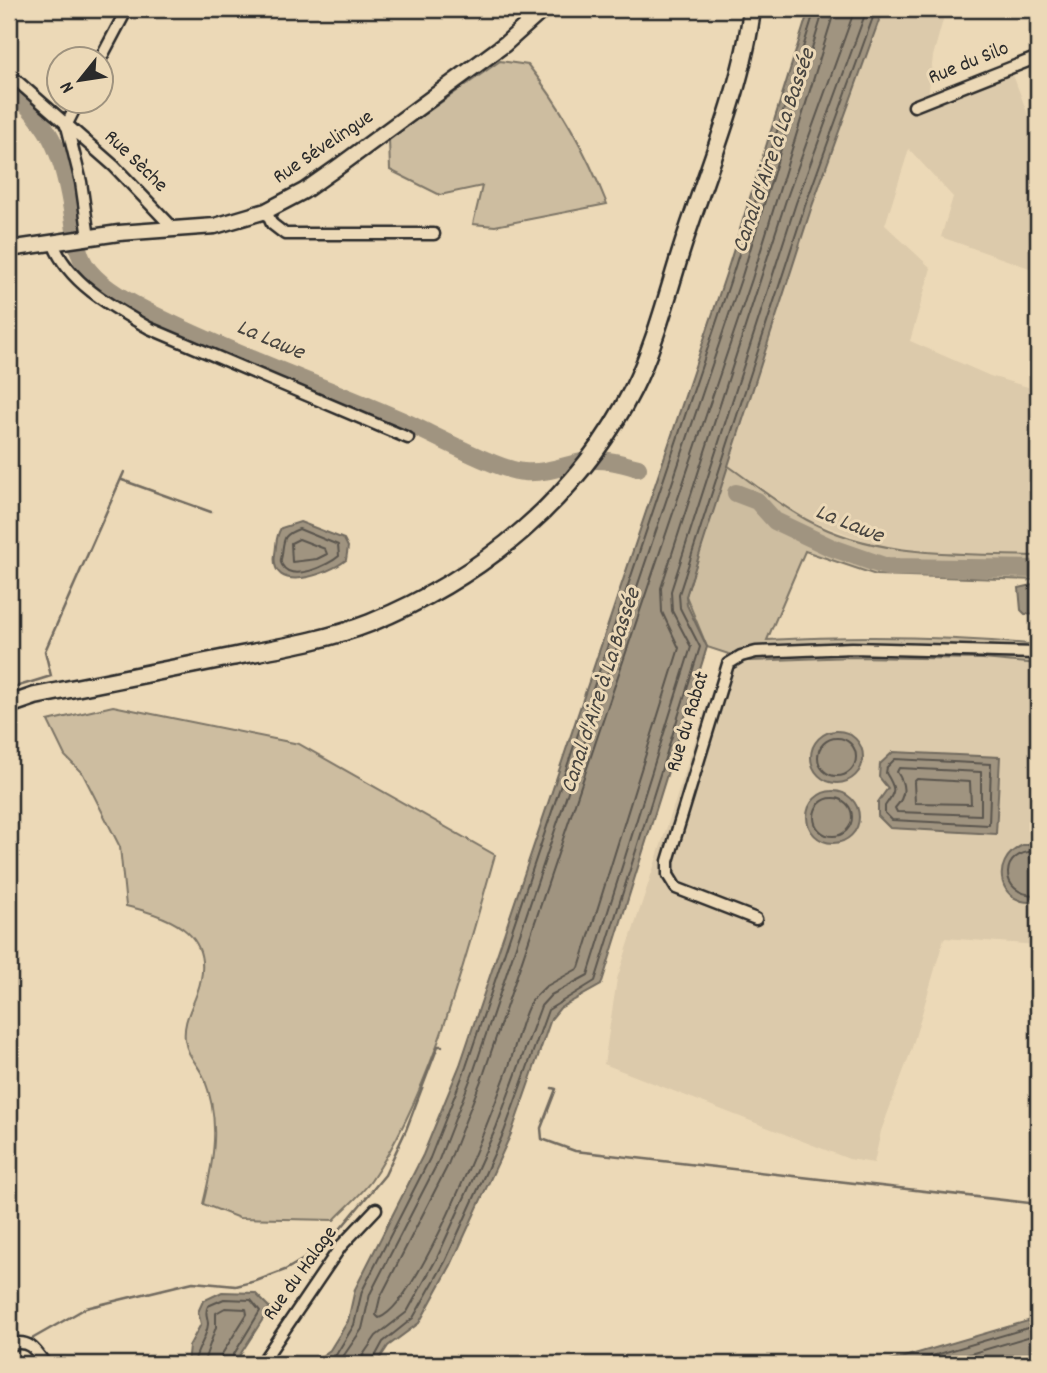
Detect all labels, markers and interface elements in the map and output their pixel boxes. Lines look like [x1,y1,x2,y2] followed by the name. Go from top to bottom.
[924,34,1014,94] street label: Rue du Silo
[725,43,826,257] water label: Canal d'Aire à La Bassée
[46,46,116,116] north arrow
[54,76,82,98] text: N
[268,103,380,193] street label: Rue Sévelingue
[96,124,174,200] street label: Rue Sèche
[231,312,311,371] water label: La Lawe
[810,496,890,554] water label: La Lawe
[553,583,651,798] water label: Canal d'Aire à La Bassée
[659,668,719,776] street label: Rue du Rabat
[256,1220,346,1328] street label: Rue du Halage

